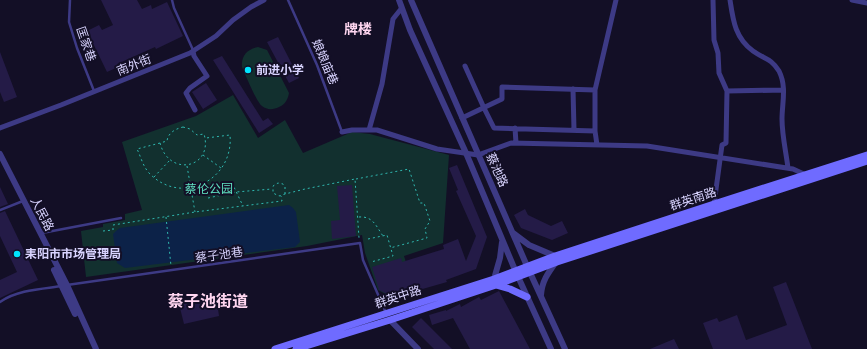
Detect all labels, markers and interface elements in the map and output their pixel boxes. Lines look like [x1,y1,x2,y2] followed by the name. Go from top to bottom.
[344,21,372,37] district label: 牌楼
[74,25,98,63] street label: 匡家巷
[309,37,341,87] street label: 娘娘庙巷
[115,52,153,78] street label: 南外街
[256,63,304,77] place label: 前进小学
[243,65,253,75] marker: 前进小学
[483,151,511,189] street label: 蔡池路
[185,182,233,196] park label: 蔡伦公园
[668,185,718,213] street label: 群英南路
[28,195,56,233] street label: 人民路
[194,245,244,265] street label: 蔡子池巷
[25,247,121,261] place label: 耒阳市市场管理局
[12,249,22,259] marker: 耒阳市市场管理局
[373,283,423,311] street label: 群英中路
[168,292,248,310] district label: 蔡子池街道

